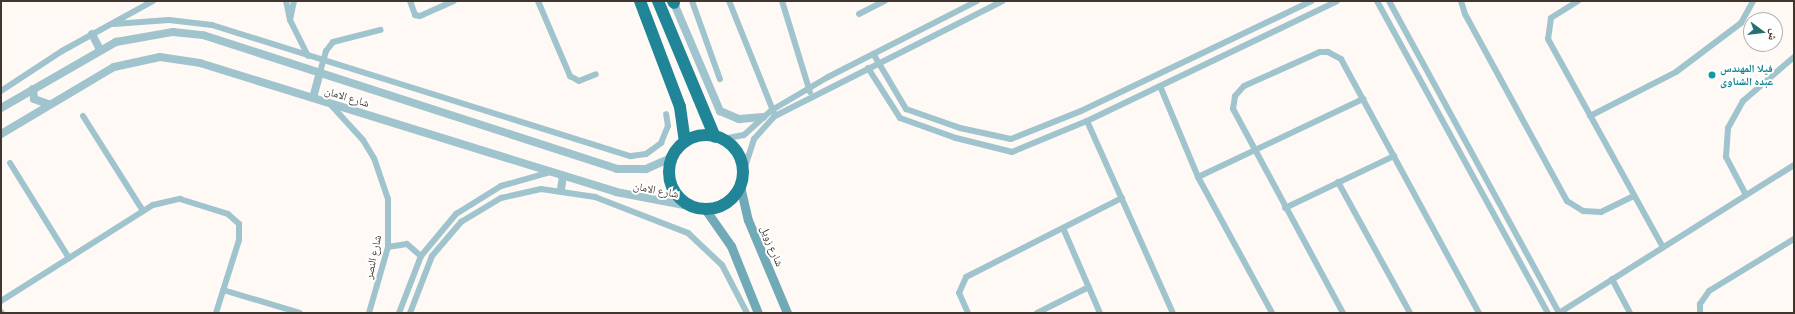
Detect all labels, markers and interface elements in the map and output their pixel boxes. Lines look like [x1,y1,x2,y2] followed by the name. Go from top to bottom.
[1743,12,1783,52] north arrow
[1765,27,1782,42] text: ش
[1720,62,1773,88] place label: فيلا المهندس عبده الشناوى
[1707,70,1717,80] marker: فيلا المهندس عبده الشناوى
[323,84,371,110] street label: شارع الامان
[632,179,680,201] street label: شارع الامان
[758,224,786,268] street label: شارع زويل
[362,234,384,280] street label: شارع النصر

